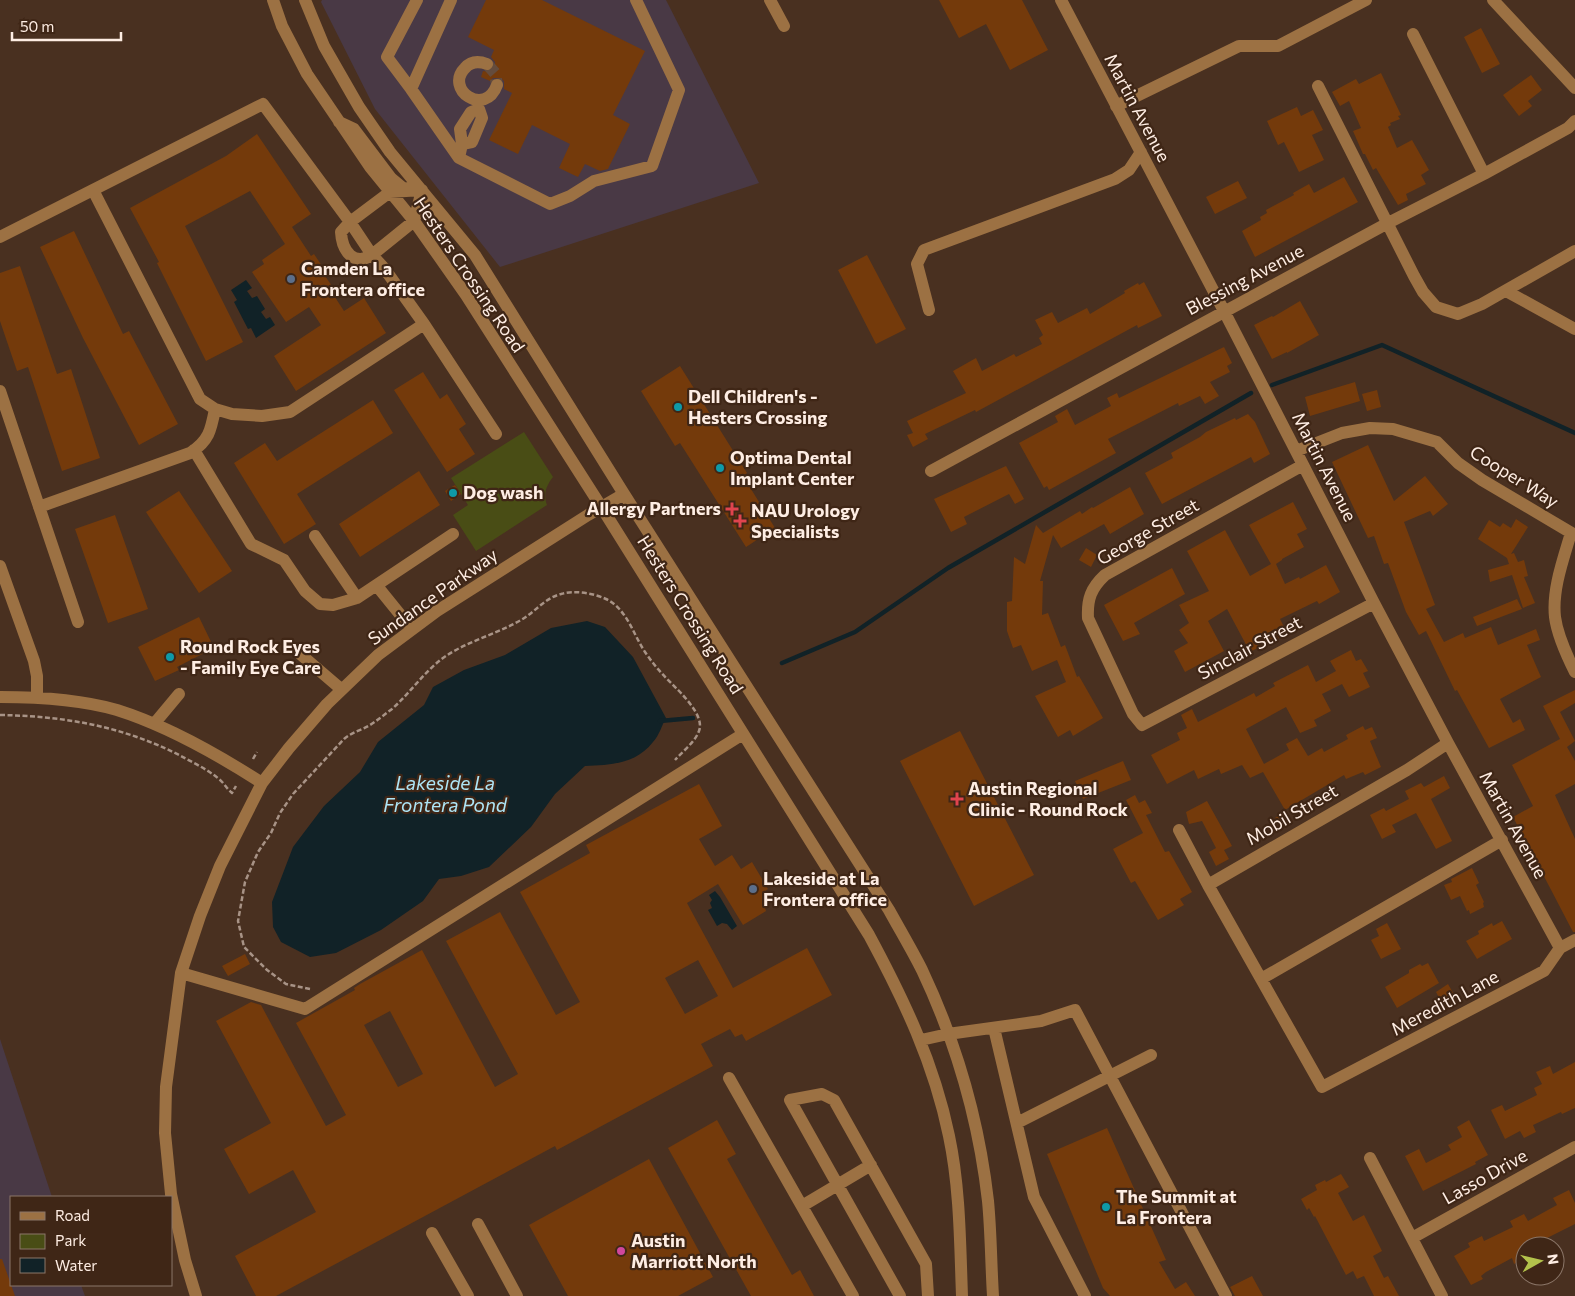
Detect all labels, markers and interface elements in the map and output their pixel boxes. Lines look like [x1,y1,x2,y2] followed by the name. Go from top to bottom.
[12,10,121,42] scale bar
[20,17,54,35] text: 50 m
[1100,50,1176,165] street label: Martin Avenue
[410,193,530,356] street label: Hesters Crossing Road
[1182,239,1307,319] street label: Blessing Avenue
[301,257,425,300] place label: Camden La Frontera office
[285,273,297,285] marker: Camden La Frontera office
[688,385,827,428] place label: Dell Children's - Hesters Crossing
[672,401,684,413] marker: Dell Children's - Hesters Crossing
[1288,408,1362,525] street label: Martin Avenue
[1466,440,1563,512] street label: Cooper Way
[730,446,855,489] place label: Optima Dental Implant Center
[714,462,726,474] marker: Optima Dental Implant Center
[463,481,543,503] place label: Dog wash
[447,487,459,499] marker: Dog wash
[1093,493,1202,569] street label: George Street
[586,497,721,519] place label: Allergy Partners
[751,499,860,542] place label: NAU Urology Specialists
[725,502,739,516] marker: Allergy Partners
[733,514,747,528] marker: NAU Urology Specialists
[633,531,749,698] street label: Hesters Crossing Road
[363,543,502,649] street label: Sundance Parkway
[1194,611,1305,684] street label: Sinclair Street
[180,635,321,678] place label: Round Rock Eyes - Family Eye Care
[164,651,176,663] marker: Round Rock Eyes - Family Eye Care
[1475,767,1552,882] street label: Martin Avenue
[383,771,508,816] water label: Lakeside La Frontera Pond
[968,777,1128,820] place label: Austin Regional Clinic - Round Rock
[1242,779,1341,849] street label: Mobil Street
[950,792,964,806] marker: Austin Regional Clinic - Round Rock
[763,867,887,910] place label: Lakeside at La Frontera office
[747,883,759,895] marker: Lakeside at La Frontera office
[1387,965,1502,1040] street label: Meredith Lane
[1438,1144,1531,1208] street label: Lasso Drive
[1116,1185,1237,1228] place label: The Summit at La Frontera
[10,1196,172,1286] legend
[1100,1201,1112,1213] marker: The Summit at La Frontera
[55,1206,90,1224] text: Road
[631,1229,757,1272] place label: Austin Marriott North
[55,1231,86,1249] text: Park
[1515,1236,1565,1286] north arrow
[615,1245,627,1257] marker: Austin Marriott North
[1544,1253,1563,1266] text: N
[55,1256,97,1274] text: Water

